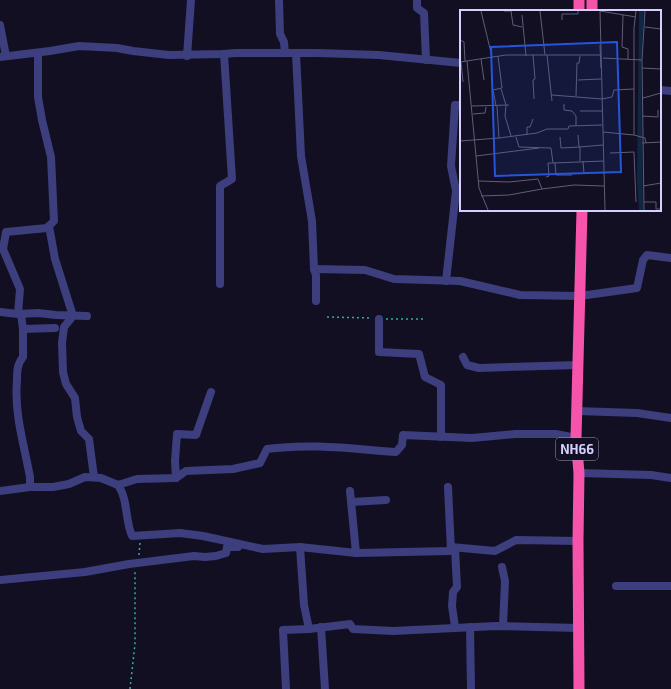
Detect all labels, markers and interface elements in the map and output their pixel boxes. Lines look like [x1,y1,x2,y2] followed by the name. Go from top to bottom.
[460,10,661,211] inset map
[556,438,598,460] road number: NH66

